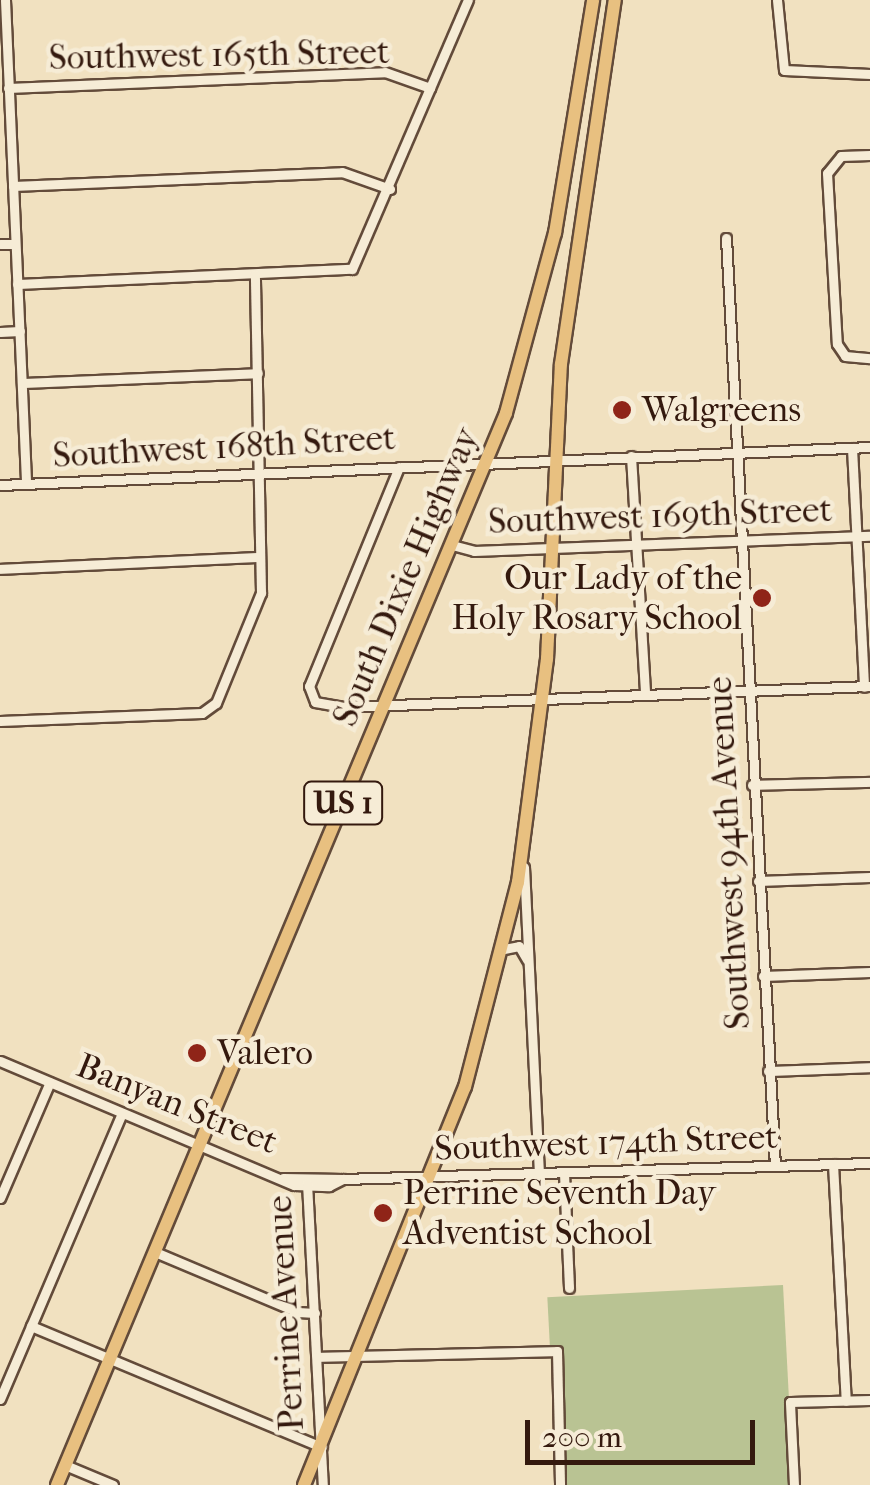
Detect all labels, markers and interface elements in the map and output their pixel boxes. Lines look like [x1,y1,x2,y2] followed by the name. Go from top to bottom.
[48,31,390,79] street label: Southwest 165th Street
[642,389,801,431] place label: Walgreens
[611,399,633,421] marker: Walgreens
[52,417,396,477] street label: Southwest 168th Street
[324,421,488,733] street label: South Dixie Highway
[487,489,833,543] street label: Southwest 169th Street
[452,557,742,639] place label: Our Lady of the Holy Rosary School
[751,587,773,609] marker: Our Lady of the Holy Rosary School
[699,675,759,1031] street label: Southwest 94th Avenue
[303,776,383,830] road number: US 1
[217,1032,313,1074] place label: Valero
[186,1042,208,1064] marker: Valero
[71,1045,283,1163] street label: Banyan Street
[434,1116,778,1170] street label: Southwest 174th Street
[403,1172,716,1254] place label: Perrine Seventh Day Adventist School
[259,1194,313,1432] street label: Perrine Avenue
[372,1202,394,1224] marker: Perrine Seventh Day Adventist School
[530,1400,760,1462] scale bar
[542,1420,622,1455] text: 200 m

